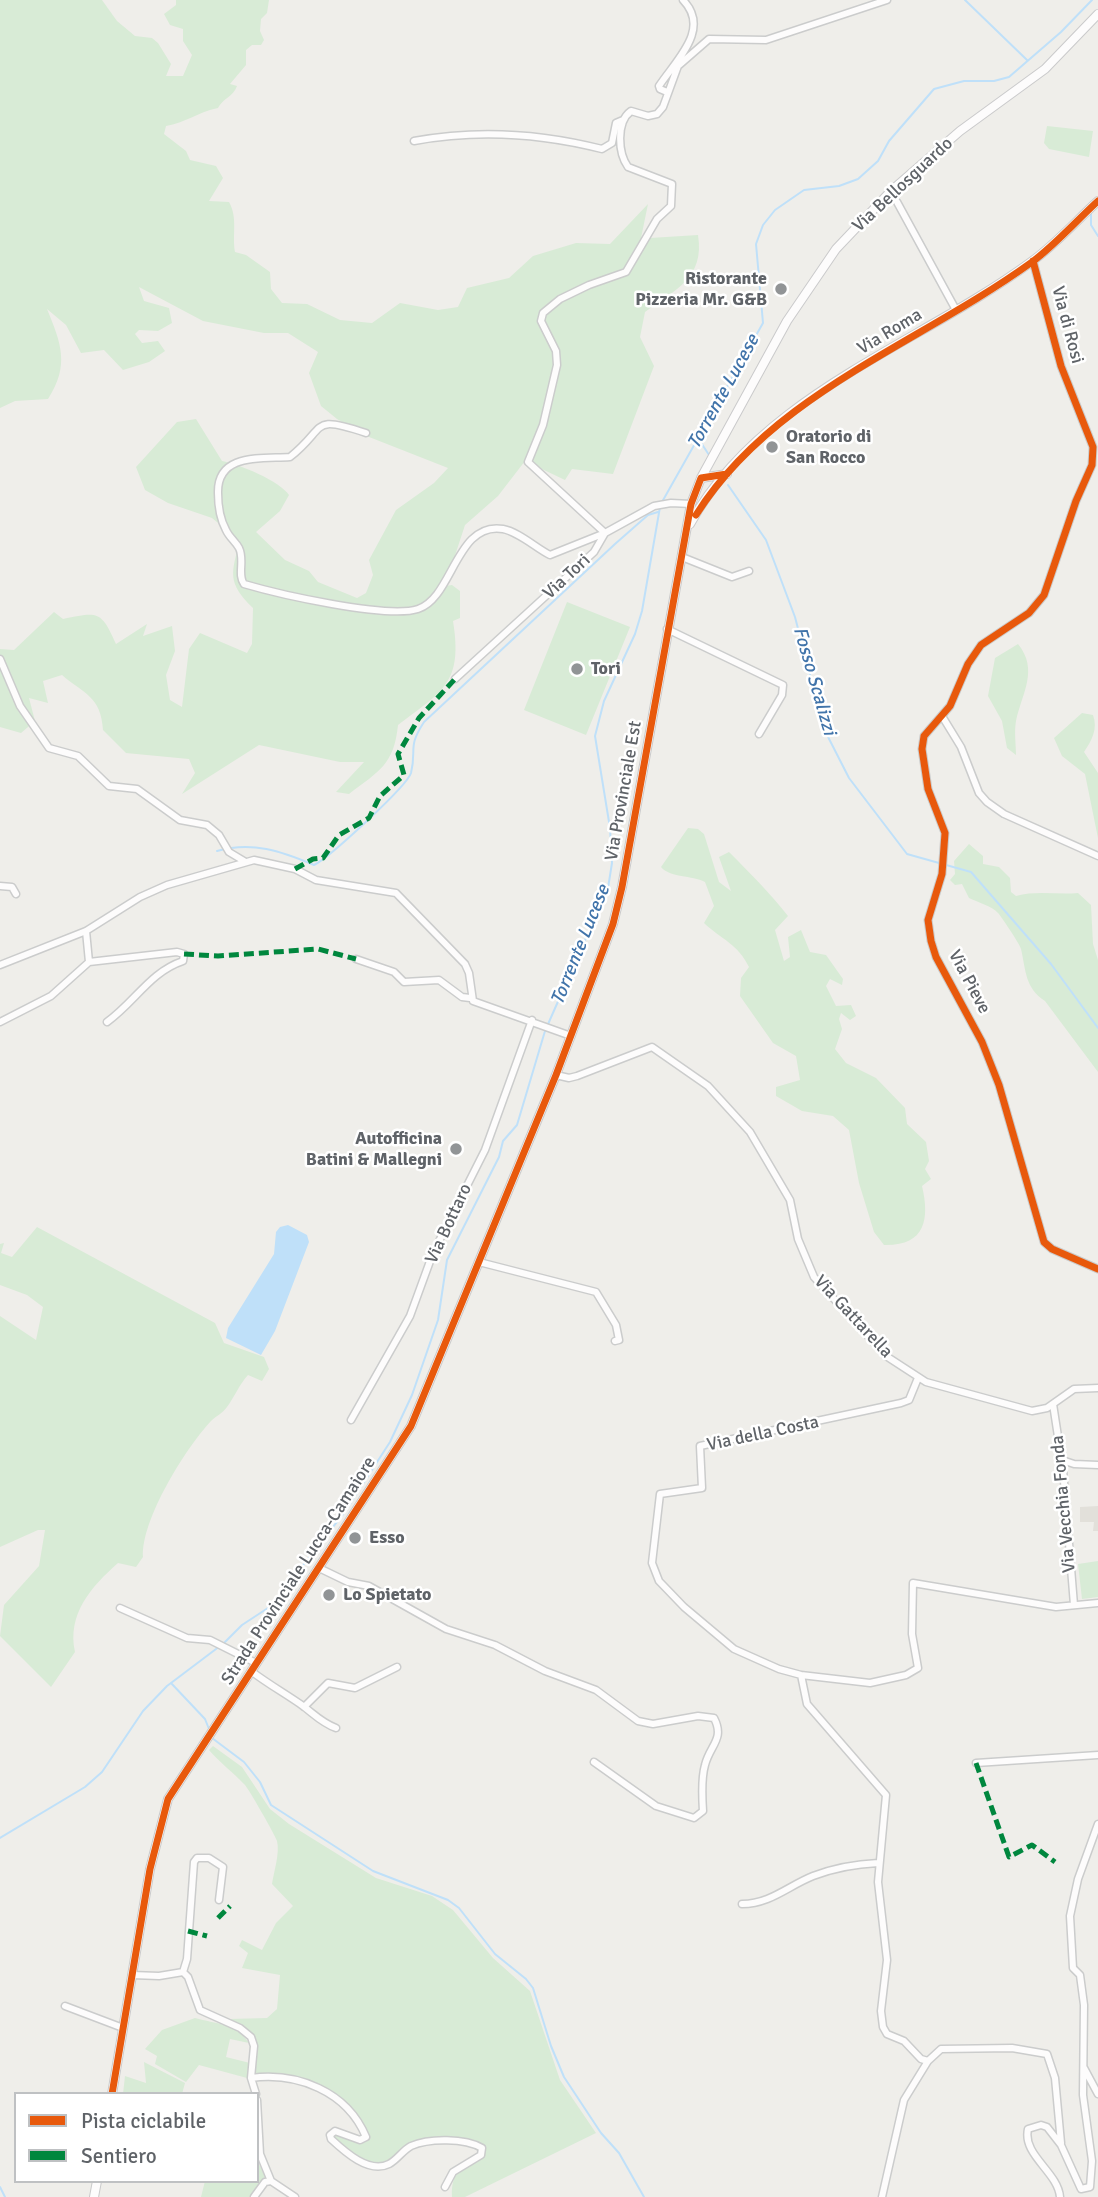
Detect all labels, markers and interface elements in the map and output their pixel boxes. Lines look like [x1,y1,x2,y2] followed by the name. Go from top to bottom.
[848,133,958,237] street label: Via Bellosguardo
[635,268,767,310] place label: Ristorante Pizzeria Mr. G&B
[773,281,789,297] marker: Ristorante Pizzeria Mr. G&B
[1046,284,1088,366] street label: Via di Rosi
[854,304,926,360] street label: Via Roma
[683,331,765,453] water label: Torrente Lucese
[786,426,871,468] place label: Oratorio di San Rocco
[764,439,780,455] marker: Oratorio di San Rocco
[539,550,595,604] street label: Via Tori
[788,624,840,738] water label: Fosso Scalizzi
[591,658,621,680] place label: Tori
[569,661,585,677] marker: Tori
[601,719,647,863] street label: Via Provinciale Est
[547,882,615,1008] water label: Torrente Lucese
[943,946,995,1018] street label: Via Pieve
[306,1128,442,1170] place label: Autofficina Batini & Mallegni
[448,1141,464,1157] marker: Autofficina Batini & Mallegni
[421,1181,477,1267] street label: Via Bottaro
[809,1271,897,1363] street label: Via Gattarella
[705,1412,821,1456] street label: Via della Costa
[1047,1434,1081,1574] street label: Via Vecchia Fonda
[217,1453,381,1689] street label: Strada Provinciale Lucca-Camaiore
[369,1527,405,1549] place label: Esso
[347,1530,363,1546] marker: Esso
[343,1584,431,1606] place label: Lo Spietato
[321,1587,337,1603] marker: Lo Spietato
[14,2092,259,2183] legend
[81,2108,206,2134] text: Pista ciclabile
[81,2143,157,2169] text: Sentiero

